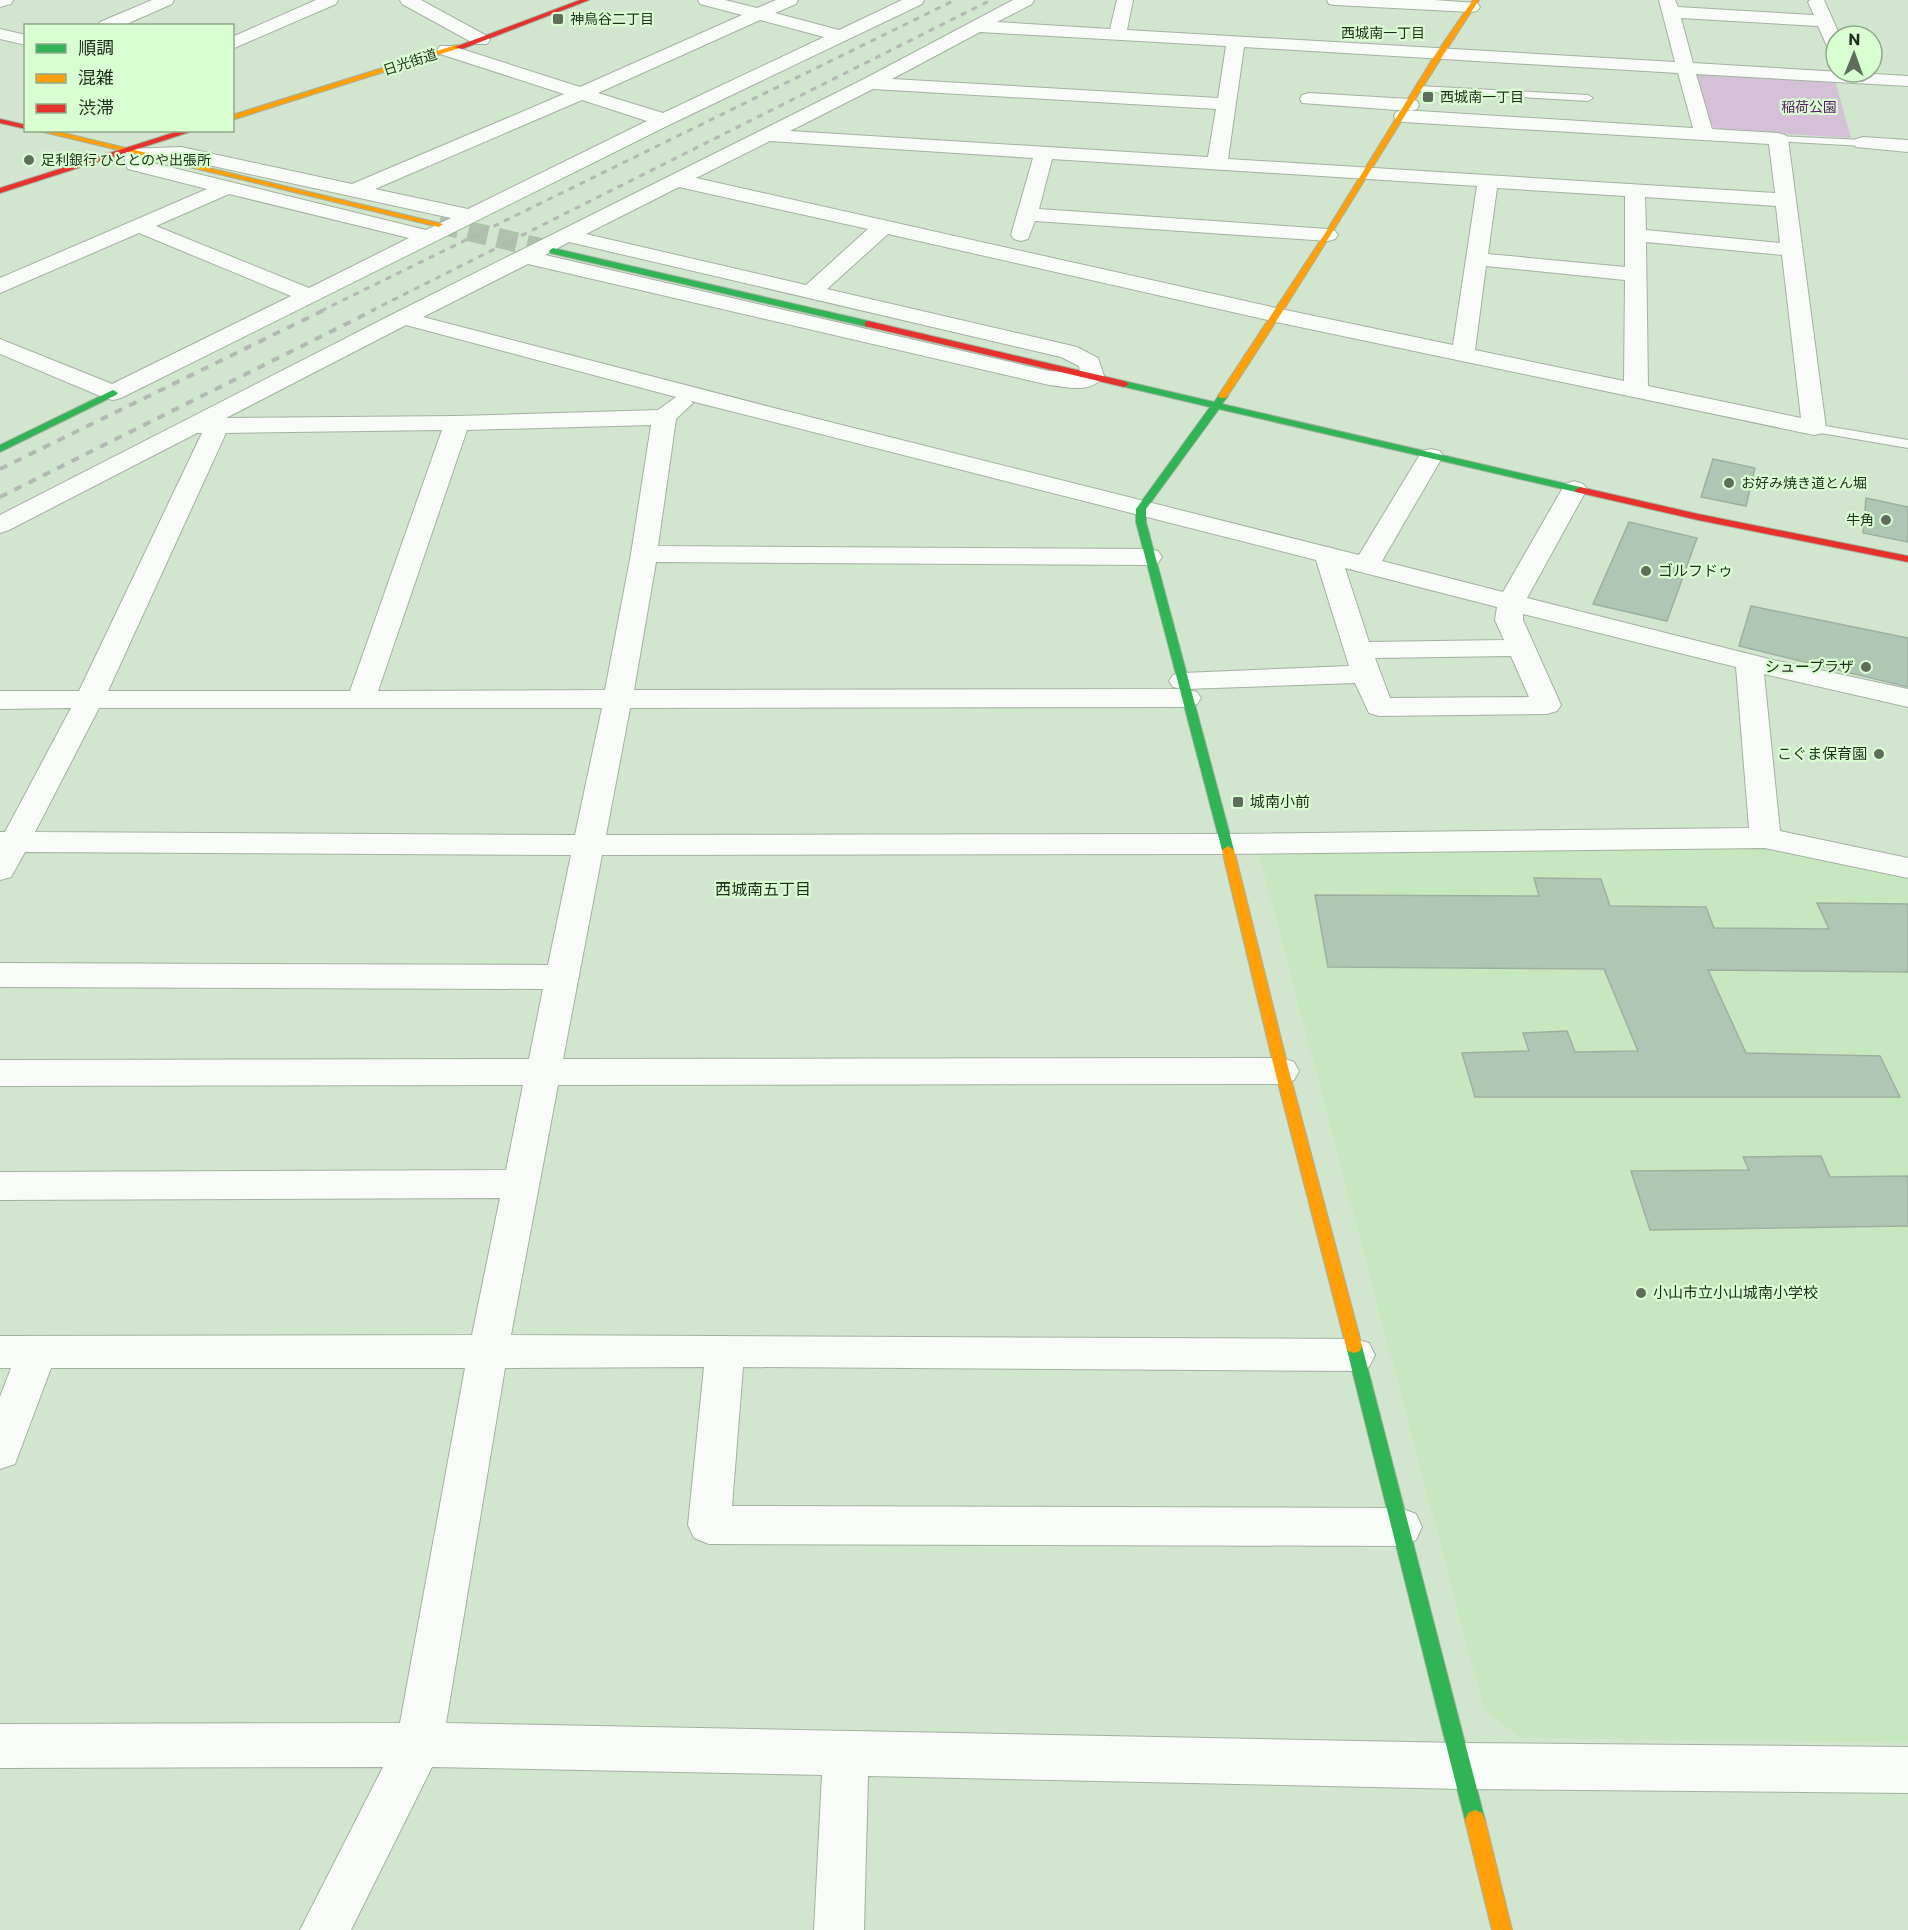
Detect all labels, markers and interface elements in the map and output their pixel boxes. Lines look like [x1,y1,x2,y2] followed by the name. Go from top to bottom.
[570,10,654,27] place label: 神鳥谷二丁目
[551,12,565,26] marker: 神鳥谷二丁目
[24,24,234,132] legend
[1341,24,1425,41] district label: 西城南一丁目
[1824,24,1884,84] north arrow
[1848,29,1860,48] text: N
[78,36,114,58] text: 順調
[381,45,439,78] street label: 日光街道
[78,66,114,88] text: 混雑
[1440,88,1524,105] place label: 西城南一丁目
[1421,90,1435,104] marker: 西城南一丁目
[78,96,114,118] text: 渋滞
[1781,98,1837,115] park label: 稲荷公園
[41,151,211,168] place label: 足利銀行 ひととのや出張所
[22,153,36,167] marker: 足利銀行 ひととのや出張所
[1741,474,1867,491] place label: お好み焼き道とん堀
[1722,476,1736,490] marker: お好み焼き道とん堀
[1846,511,1874,528] place label: 牛角
[1879,513,1893,527] marker: 牛角
[1658,561,1733,579] place label: ゴルフドゥ
[1639,564,1653,578] marker: ゴルフドゥ
[1765,657,1854,675] place label: シュープラザ
[1859,660,1873,674] marker: シュープラザ
[1777,744,1867,762] place label: こぐま保育園
[1872,747,1886,761] marker: こぐま保育園
[1250,792,1310,810] place label: 城南小前
[1231,795,1245,809] marker: 城南小前
[715,879,811,898] district label: 西城南五丁目
[1653,1283,1818,1301] place label: 小山市立小山城南小学校
[1634,1286,1648,1300] marker: 小山市立小山城南小学校

